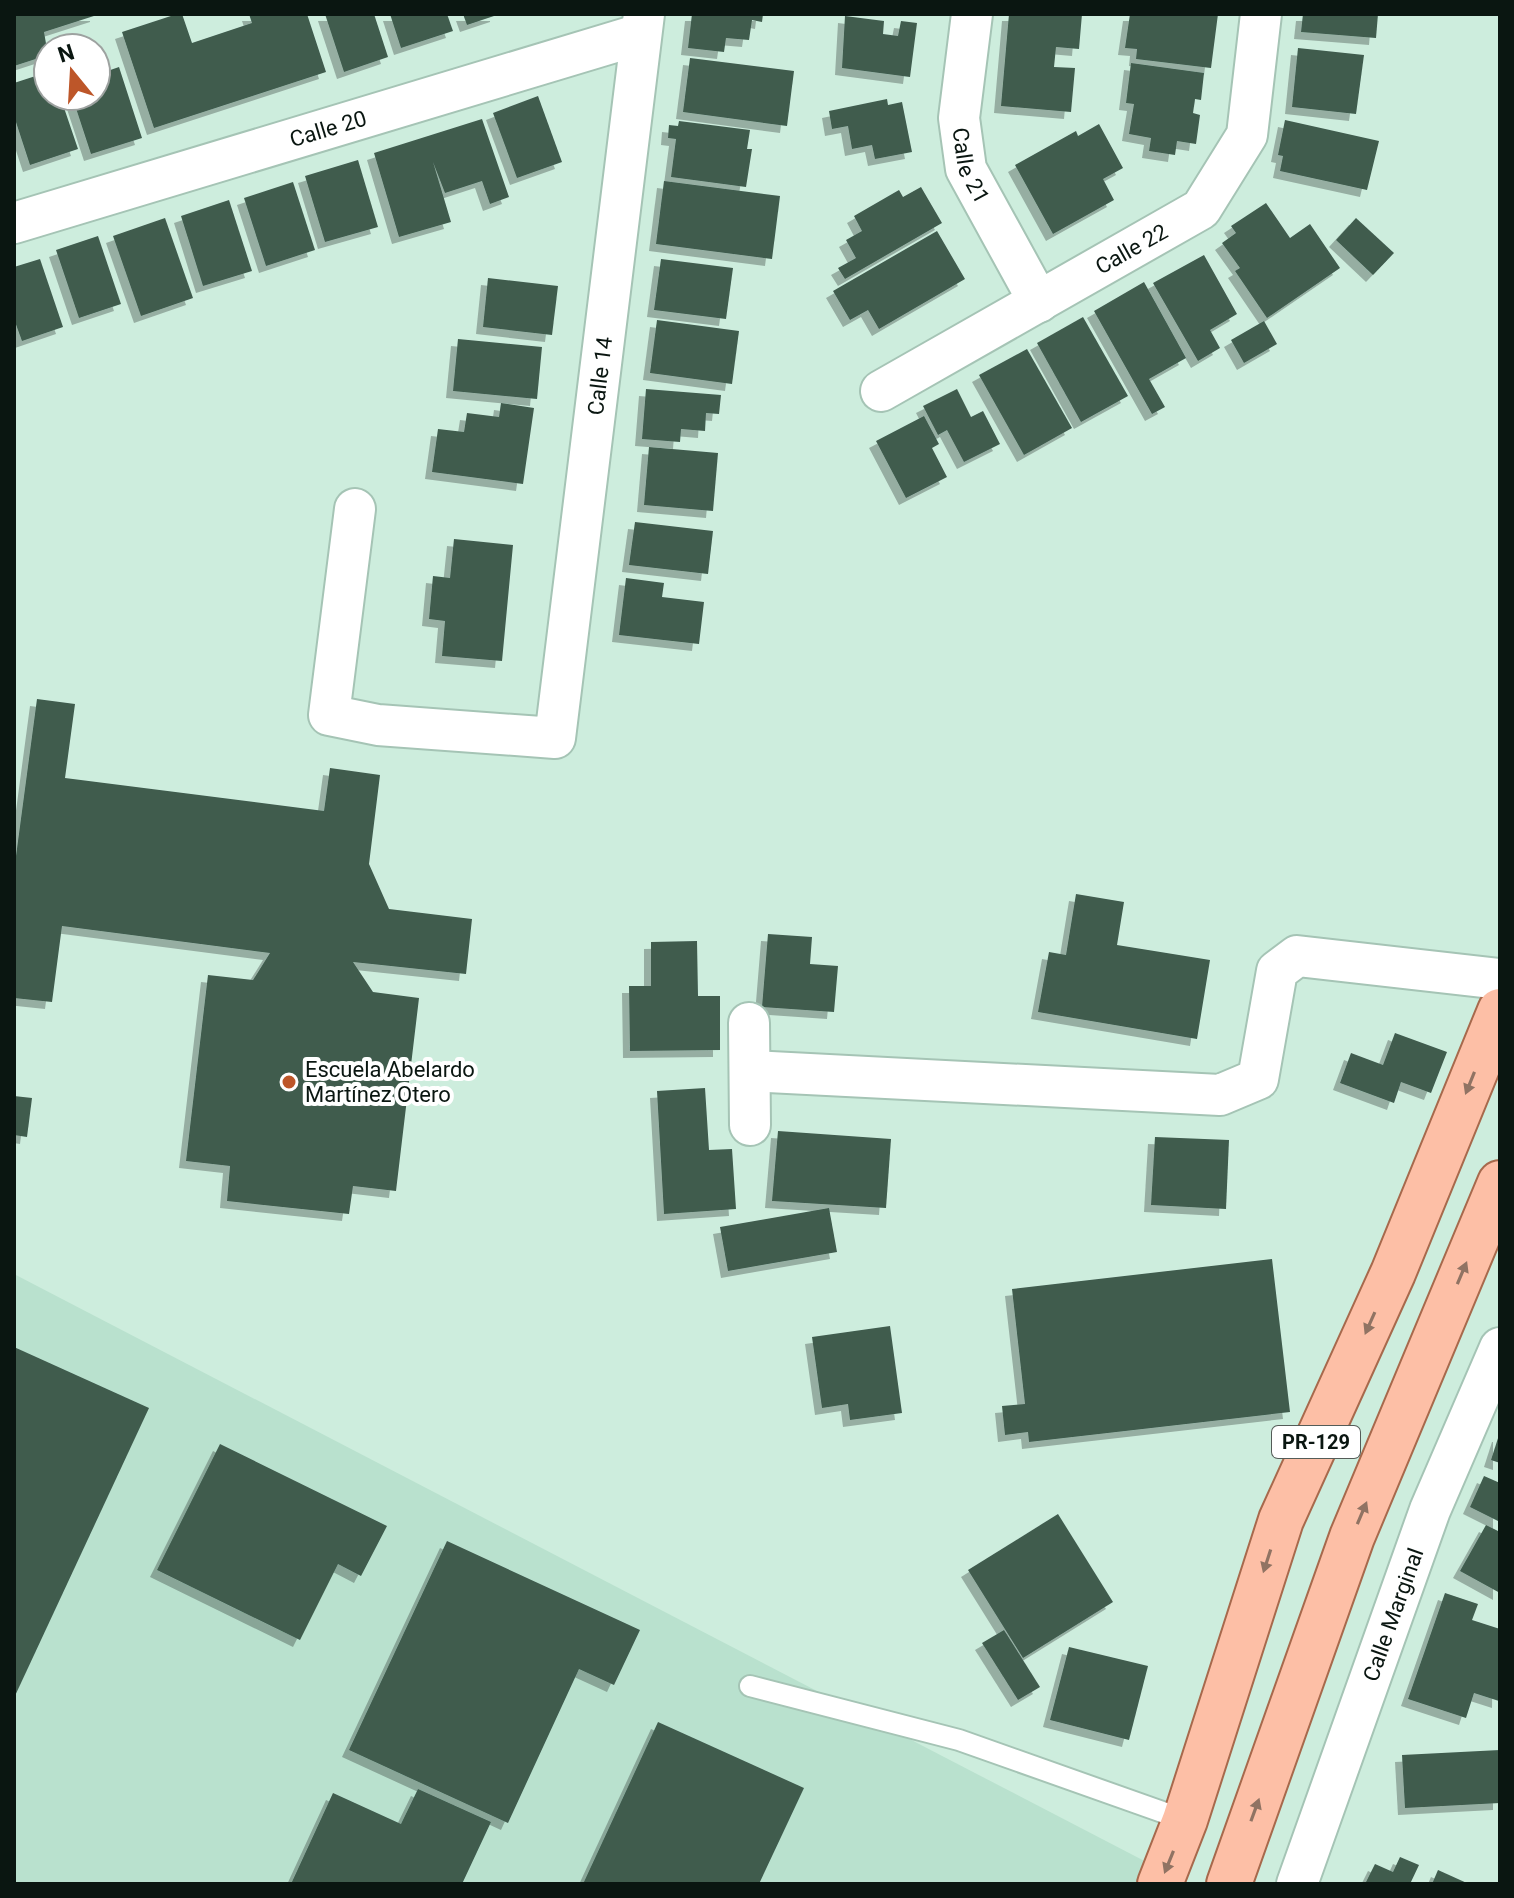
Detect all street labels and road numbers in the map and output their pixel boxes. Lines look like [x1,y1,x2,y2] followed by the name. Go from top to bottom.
[287,105,370,152] street label: Calle 20
[947,126,994,208] street label: Calle 21
[1091,219,1172,279] street label: Calle 22
[583,335,617,417] street label: Calle 14
[1272,1426,1360,1458] road number: PR-129
[1358,1545,1428,1685] street label: Calle Marginal

